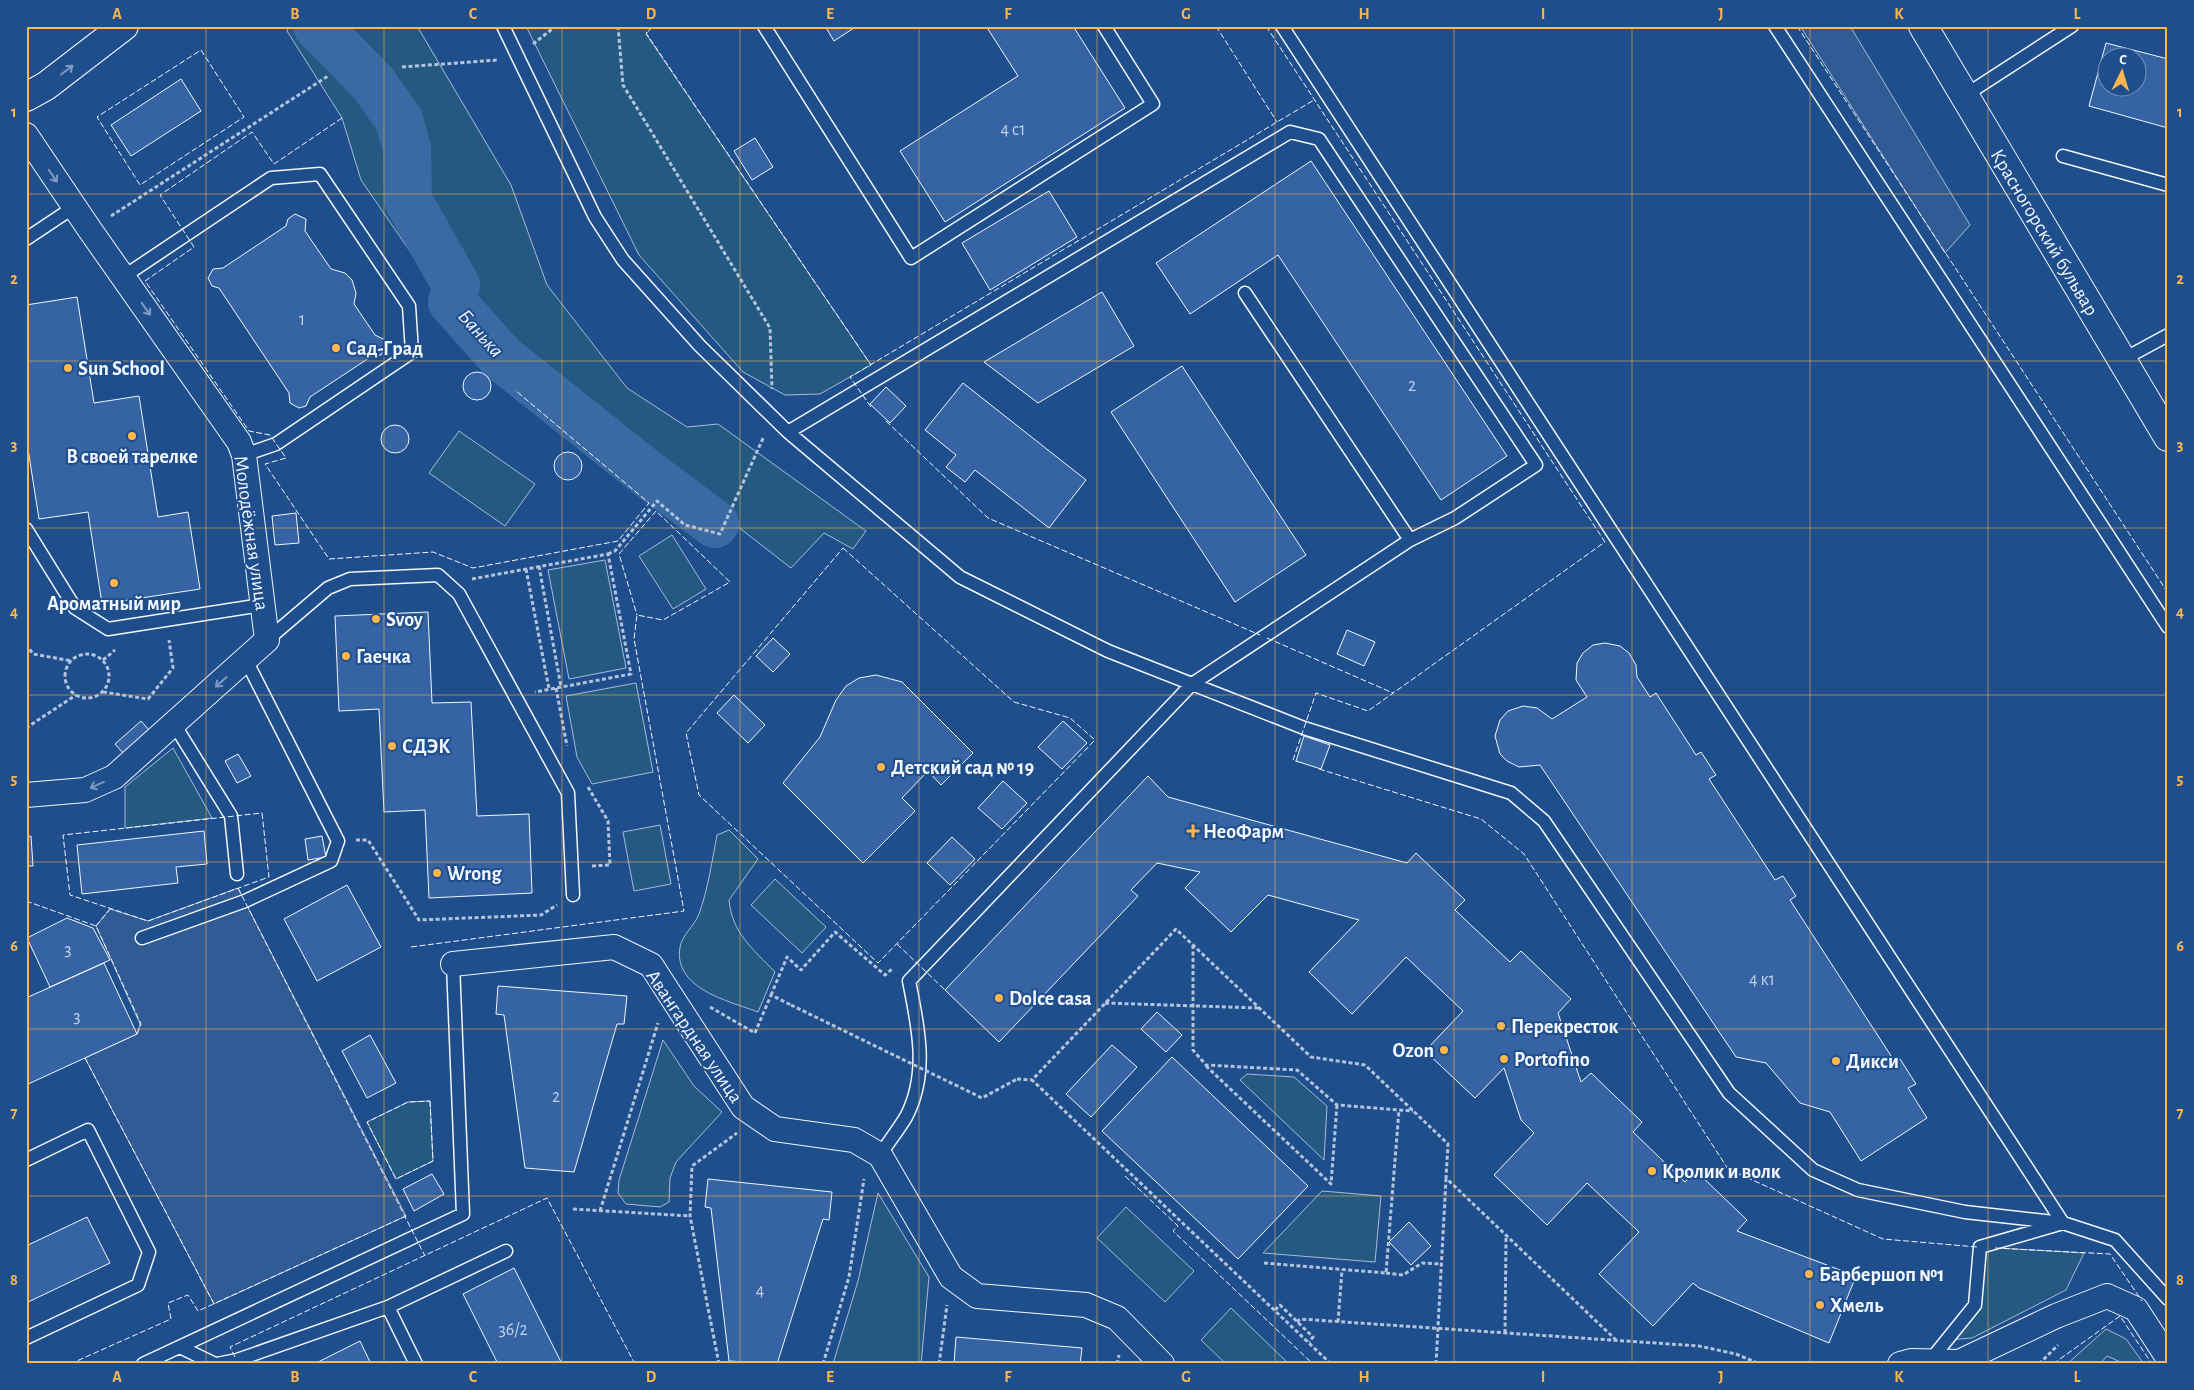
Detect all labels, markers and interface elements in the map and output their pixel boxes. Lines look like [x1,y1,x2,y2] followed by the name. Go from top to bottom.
[112,6,122,22] text: A
[290,6,300,22] text: B
[469,6,478,22] text: C
[646,6,657,22] text: D
[826,6,834,22] text: E
[1004,6,1012,22] text: F
[1181,6,1191,22] text: G
[1358,6,1370,22] text: H
[1541,6,1545,22] text: I
[1718,6,1724,22] text: J
[1894,6,1904,22] text: K
[2074,6,2081,22] text: L
[2096,48,2146,98] north arrow
[2119,53,2128,67] text: С
[60,65,74,75] one-way arrow
[11,104,17,120] text: 1
[2177,104,2183,120] text: 1
[1000,121,1026,139] house number: 4 с1
[1987,146,2102,319] street label: Красногорский бульвар
[48,168,58,182] one-way arrow
[10,271,18,287] text: 2
[2176,271,2184,287] text: 2
[141,302,151,316] one-way arrow
[454,305,507,361] water label: Банька
[299,311,305,329] house number: 1
[346,339,423,359] place label: Сад-Град
[330,342,342,354] marker: Сад-Град
[78,359,165,379] place label: Sun School
[62,362,74,374] marker: Sun School
[1408,377,1416,395] house number: 2
[126,430,138,442] marker: В своей тарелке
[11,437,18,453] text: 3
[2177,437,2184,453] text: 3
[66,447,198,467] place label: В своей тарелке
[230,454,272,612] street label: Молодёжная улица
[108,577,120,589] marker: Ароматный мир
[47,594,181,614] place label: Ароматный мир
[10,604,18,620] text: 4
[2176,604,2184,620] text: 4
[386,610,423,630] place label: Svoy
[370,613,382,625] marker: Svoy
[356,647,411,667] place label: Гаечка
[340,650,352,662] marker: Гаечка
[215,676,228,688] one-way arrow
[402,737,451,757] place label: СДЭК
[386,740,398,752] marker: СДЭК
[891,758,1034,778] place label: Детский сад № 19
[875,761,887,773] marker: Детский сад № 19
[11,771,18,787] text: 5
[2177,771,2184,787] text: 5
[90,780,105,790] one-way arrow
[1203,822,1284,842] place label: НеоФарм
[1187,825,1199,837] marker: НеоФарм
[447,864,502,884] place label: Wrong
[431,867,443,879] marker: Wrong
[10,938,18,954] text: 6
[2176,938,2184,954] text: 6
[64,941,72,959] house number: 3
[642,966,746,1107] street label: Авангардная улица
[1749,971,1775,989] house number: 4 к1
[1009,989,1092,1009] place label: Dolce casa
[993,992,1005,1004] marker: Dolce casa
[73,1008,81,1026] house number: 3
[1511,1017,1619,1037] place label: Перекресток
[1495,1020,1507,1032] marker: Перекресток
[1392,1041,1434,1061] place label: Ozon
[1438,1044,1450,1056] marker: Ozon
[1514,1050,1590,1070] place label: Portofino
[1846,1052,1899,1072] place label: Дикси
[1498,1053,1510,1065] marker: Portofino
[1830,1055,1842,1067] marker: Дикси
[552,1088,560,1106] house number: 2
[11,1105,18,1121] text: 7
[2177,1105,2184,1121] text: 7
[1662,1162,1781,1182] place label: Кролик и волк
[1646,1165,1658,1177] marker: Кролик и волк
[1819,1265,1944,1285] place label: Барбершоп №1
[1803,1268,1815,1280] marker: Барбершоп №1
[10,1272,18,1288] text: 8
[2176,1272,2184,1288] text: 8
[756,1282,765,1300] house number: 4
[1830,1296,1884,1316] place label: Хмель
[1814,1299,1826,1311] marker: Хмель
[498,1321,528,1339] house number: 36/2
[112,1369,122,1385] text: A
[290,1369,300,1385] text: B
[469,1369,478,1385] text: C
[646,1369,657,1385] text: D
[826,1369,834,1385] text: E
[1004,1369,1012,1385] text: F
[1181,1369,1191,1385] text: G
[1358,1369,1370,1385] text: H
[1541,1369,1545,1385] text: I
[1718,1369,1724,1385] text: J
[1894,1369,1904,1385] text: K
[2074,1369,2081,1385] text: L

